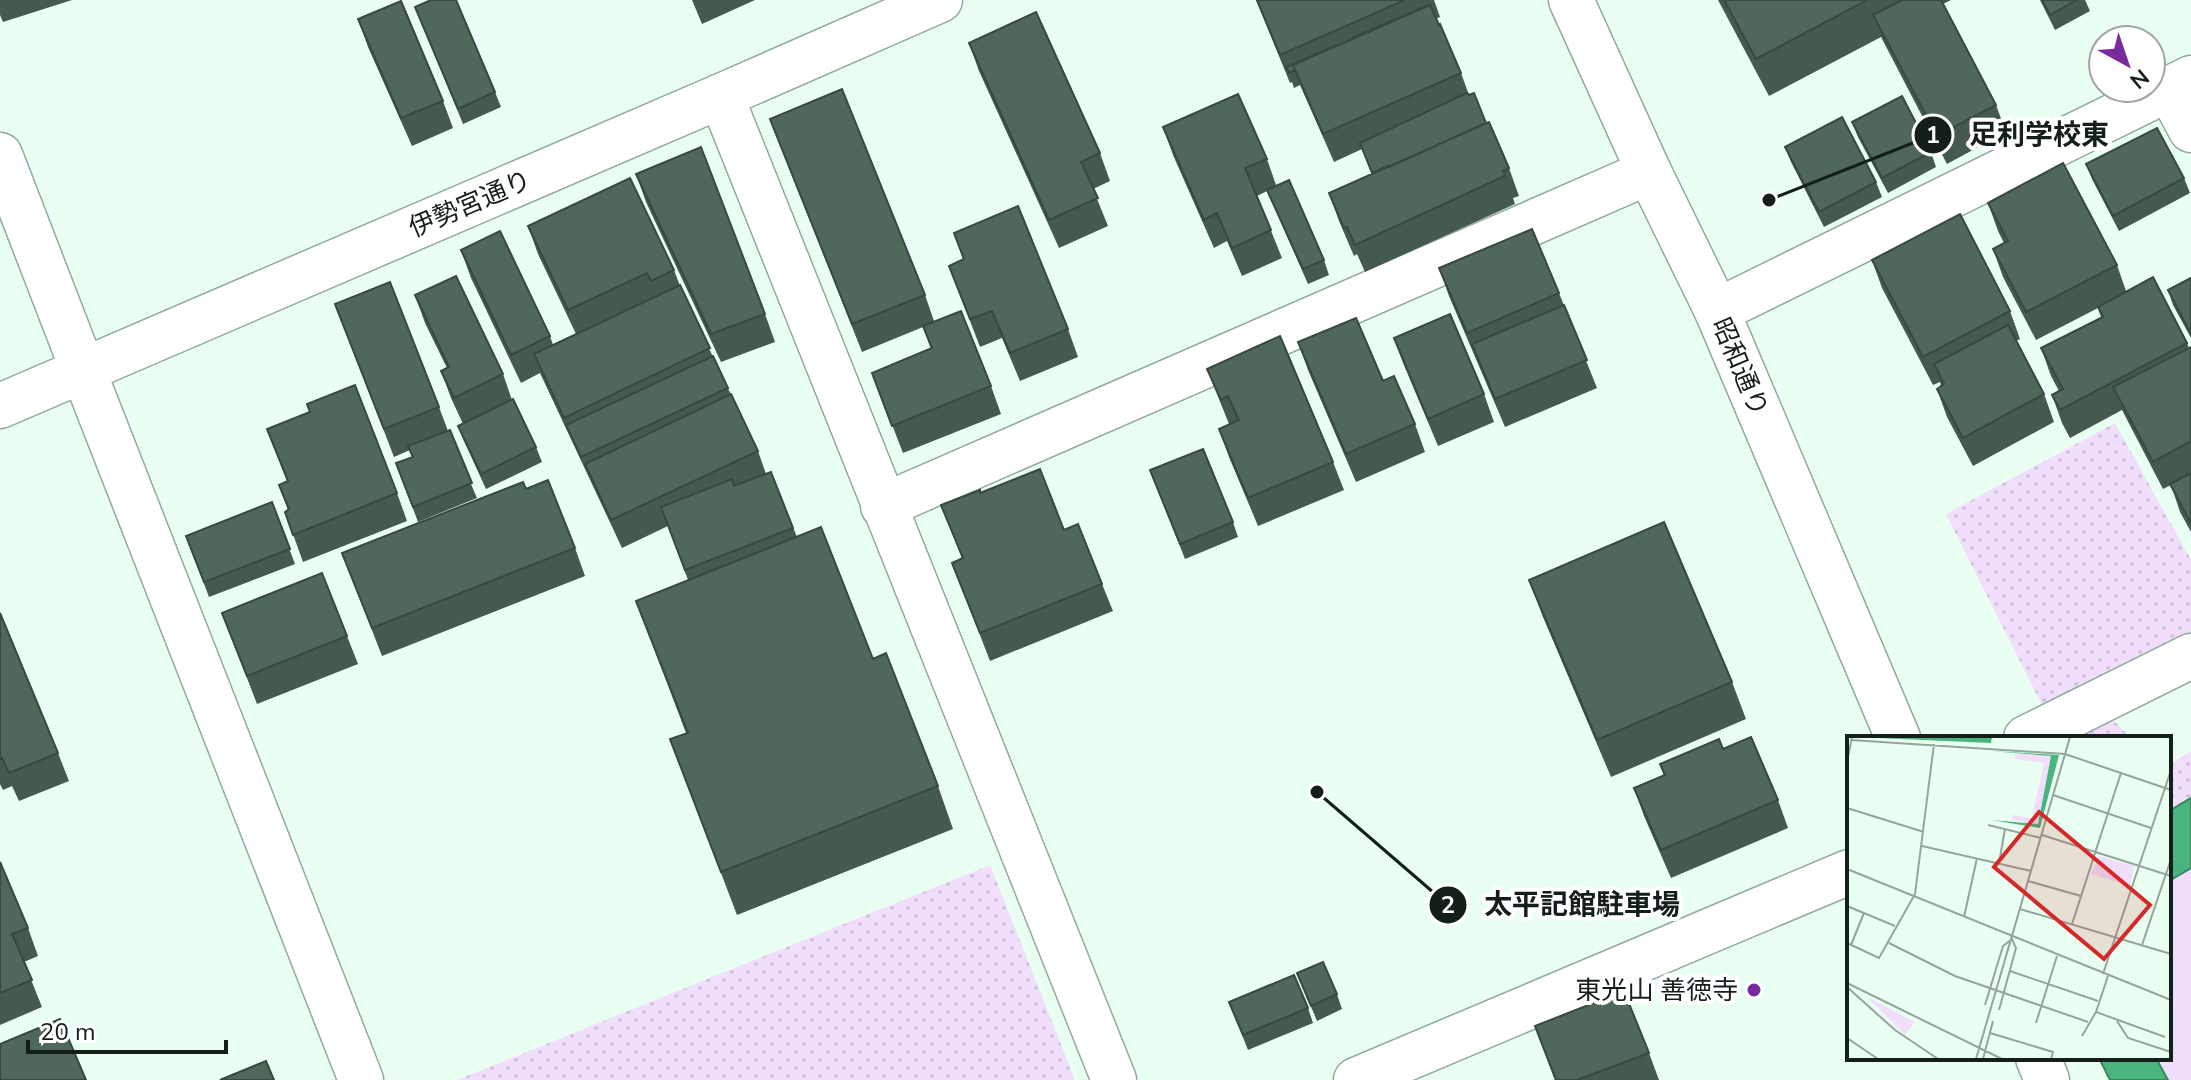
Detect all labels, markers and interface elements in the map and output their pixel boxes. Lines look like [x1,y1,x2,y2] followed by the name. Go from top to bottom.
[2087,24,2167,104] north arrow
[2123,62,2155,95] text: N
[1913,109,2125,161] callout: 足利学校東
[1969,116,2109,154] text: 足利学校東
[1926,119,1940,151] text: 1
[403,162,537,246] street label: 伊勢宮通り
[1704,312,1776,422] street label: 昭和通り
[1847,736,2171,1060] inset map
[1428,879,1696,931] callout: 太平記館駐車場
[1484,886,1680,924] text: 太平記館駐車場
[1441,889,1455,921] text: 2
[1575,973,1738,1008] place label: 東光山 善徳寺
[1745,981,1763,999] marker: 東光山 善徳寺
[28,1004,226,1054] scale bar
[40,1016,96,1048] text: 20 m

